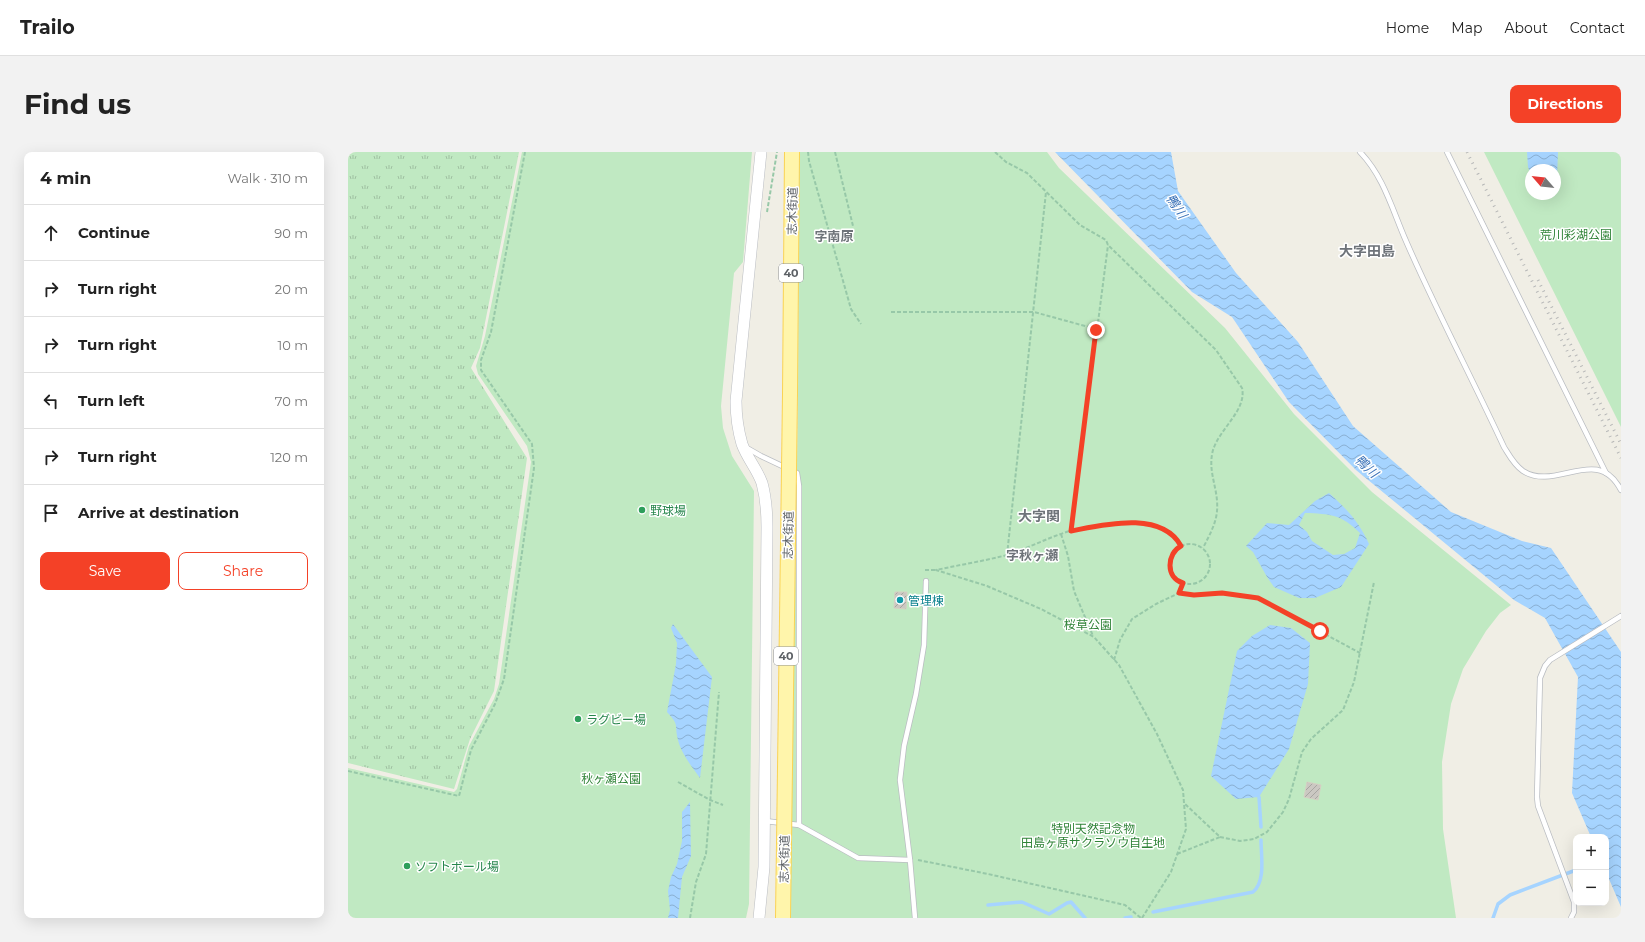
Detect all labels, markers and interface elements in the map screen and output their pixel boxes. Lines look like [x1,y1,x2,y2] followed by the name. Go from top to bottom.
[20,16,75,39] text: Trailo
[1386,19,1429,37] text: Home
[1451,19,1482,37] text: Map
[1504,19,1548,37] text: About
[1570,19,1625,37] text: Contact
[1510,85,1621,123] button: Directions
[24,87,131,121] text: Find us
[1525,164,1561,200] north arrow
[40,168,91,188] text: 4 min
[227,170,308,186] text: Walk · 310 m
[784,187,800,235] street label: 志木街道
[1163,191,1192,223] water label: 鴨川
[40,222,62,244] icon: ahead
[78,223,150,242] text: Continue
[274,225,308,241] text: 90 m
[1540,227,1612,242] park label: 荒川彩湖公園
[814,228,854,244] district label: 字南原
[1339,242,1395,260] district label: 大字田島
[779,264,803,282] road number: 40
[40,278,62,300] icon: right
[78,279,157,298] text: Turn right
[275,281,308,297] text: 20 m
[1087,321,1105,339] route end
[40,334,62,356] icon: right
[78,335,157,354] text: Turn right
[278,337,308,353] text: 10 m
[40,390,62,412] icon: left
[78,391,145,410] text: Turn left
[275,393,308,409] text: 70 m
[40,446,62,468] icon: right
[78,447,157,466] text: Turn right
[270,449,308,465] text: 120 m
[1352,451,1383,482] water label: 鴨川
[40,502,62,524] icon: arrive
[78,503,239,522] text: Arrive at destination
[650,503,686,518] place label: 野球場
[637,505,647,515] marker: 野球場
[1018,507,1060,525] district label: 大字関
[780,511,796,559] street label: 志木街道
[1006,547,1059,563] district label: 字秋ヶ瀬
[40,552,170,590] button: Save
[178,552,308,590] button: Share
[908,593,944,608] place label: 管理棟
[895,595,905,605] marker: 管理棟
[1064,617,1112,632] park label: 桜草公園
[1311,622,1329,640] route start
[774,647,798,665] road number: 40
[586,712,646,727] place label: ラグビー場
[573,714,583,724] marker: ラグビー場
[581,771,641,786] park label: 秋ヶ瀬公園
[1021,821,1165,850] park label: 特別天然記念物 田島ヶ原サクラソウ自生地
[1573,834,1609,906] map controls
[1573,834,1609,870] button: +
[776,835,792,883] street label: 志木街道
[415,859,499,874] place label: ソフトボール場
[402,861,412,871] marker: ソフトボール場
[1573,870,1609,906] button: −

